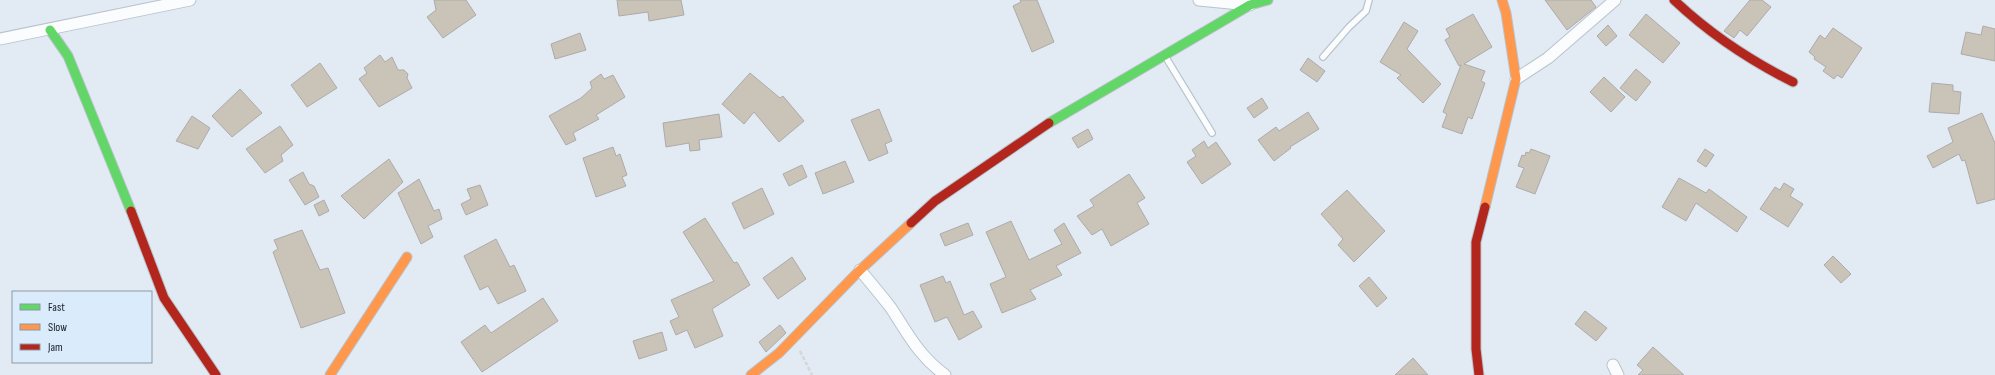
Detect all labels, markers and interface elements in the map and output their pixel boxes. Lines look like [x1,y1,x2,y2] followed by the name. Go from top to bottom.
[12,291,152,363] legend
[48,300,65,315] text: Fast
[48,320,67,335] text: Slow
[47,340,63,355] text: Jam

